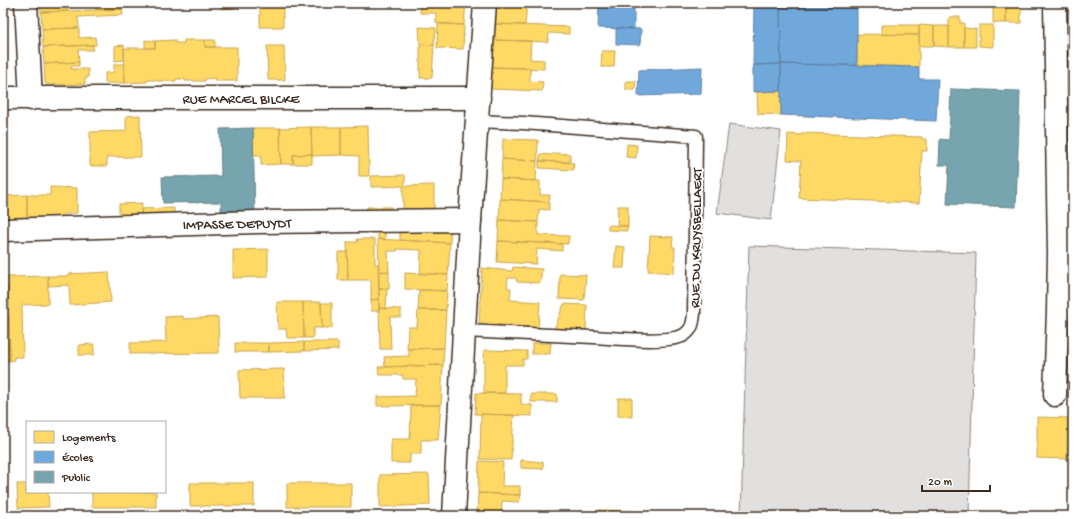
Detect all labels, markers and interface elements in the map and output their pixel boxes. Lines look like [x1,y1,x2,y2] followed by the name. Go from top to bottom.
[182,92,301,109] street label: RUE MARCEL BILCKE
[688,167,707,308] street label: RUE DU KRUYSBELLAERT
[183,216,292,235] street label: IMPASSE DEPUYDT
[26,421,166,493] legend
[62,432,116,446] text: Logements
[62,452,94,466] text: Écoles
[922,467,990,493] scale bar
[61,472,91,486] text: Public
[928,476,953,490] text: 20 m

